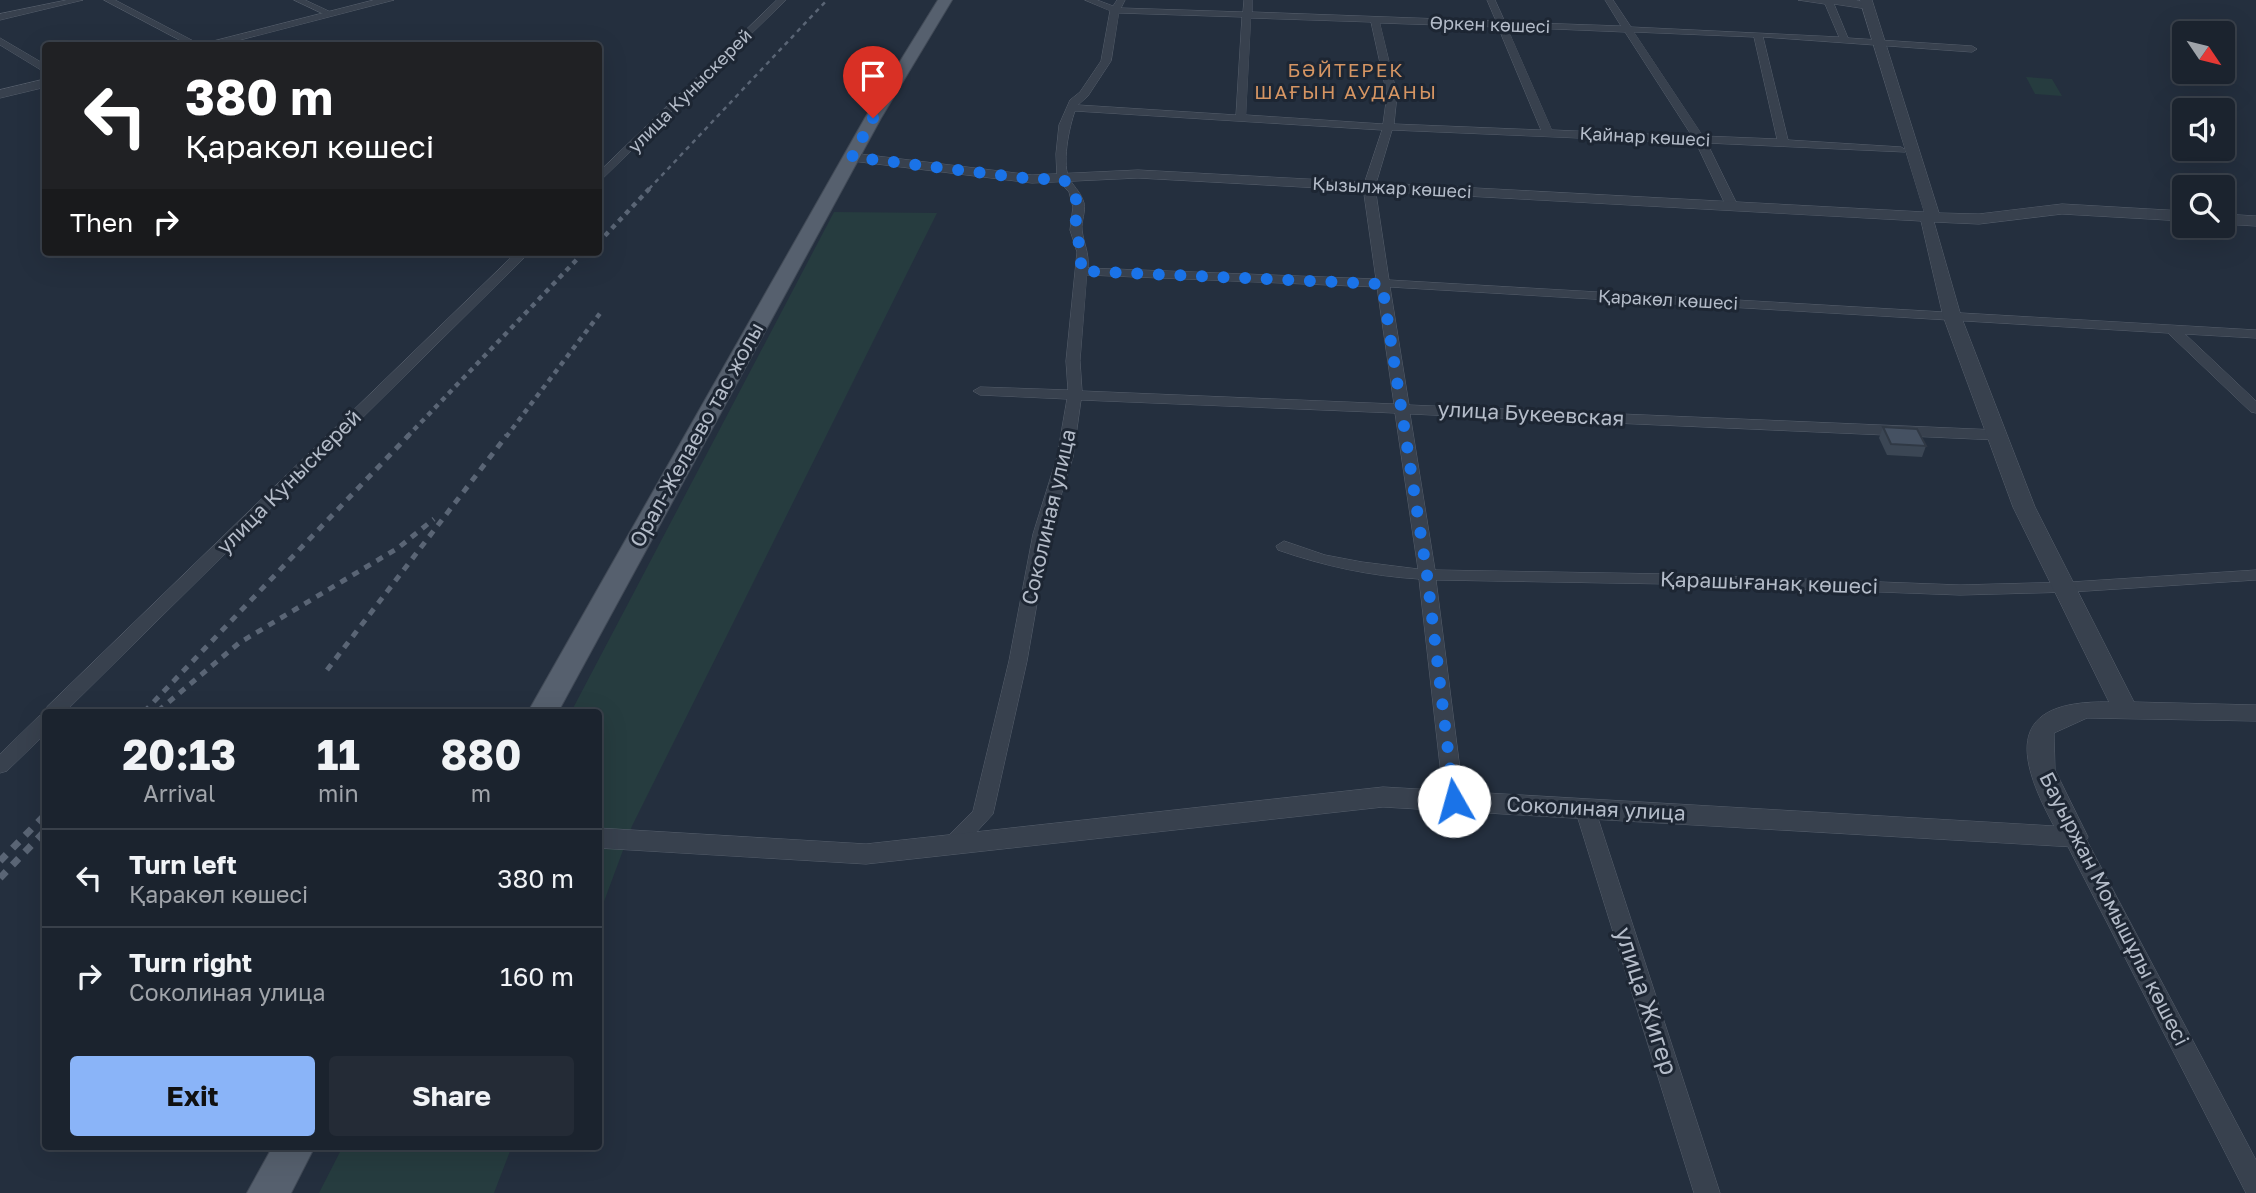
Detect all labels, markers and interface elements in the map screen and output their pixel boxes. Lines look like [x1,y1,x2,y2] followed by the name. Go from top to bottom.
[1429,11,1551,37] street label: Өркен көшесі
[2172,21,2235,84] north arrow
[2172,21,2235,238] map controls
[623,24,756,157] street label: улица Куныскерей
[843,46,903,118] pin
[854,57,892,95] icon: arrive
[1254,58,1438,103] district label: БӘЙТЕРЕК ШАҒЫН АУДАНЫ
[185,67,333,126] text: 380 m
[70,70,161,161] icon: left
[2172,98,2235,161] button: sound
[1579,122,1711,150] street label: Қайнар көшесі
[185,127,434,165] text: Қаракөл көшесі
[1312,172,1472,202] street label: Қызылжар көшесі
[2172,175,2235,238] button: search
[147,203,185,241] icon: right
[70,207,133,238] text: Then
[1597,284,1739,314] street label: Қаракөл көшесі
[623,318,769,552] street label: Орал-Желаево тас жолы
[1437,395,1625,431] street label: улица Букеевская
[211,404,366,559] street label: улица Куныскерей
[1015,426,1081,607] street label: Соколиная улица
[1659,565,1879,599] street label: Қарашығанақ көшесі
[123,729,236,779] text: 20:13
[317,729,360,779] text: 11
[440,729,521,779] text: 880
[1417,764,1491,838] position arrow
[2034,767,2195,1050] street label: Бауыржан Момышұлы көшесі
[143,779,215,807] text: Arrival
[318,779,359,807] text: min
[471,779,491,807] text: m
[1506,790,1686,826] street label: Соколиная улица
[129,849,237,880] text: Turn left
[70,859,108,897] icon: left
[497,863,574,894] text: 380 m
[129,880,308,908] text: Қаракөл көшесі
[1610,923,1685,1078] street label: улица Жигер
[129,947,252,978] text: Turn right
[70,957,108,995] icon: right
[500,961,574,992] text: 160 m
[129,978,326,1006] text: Соколиная улица
[70,1056,315,1136] button: Exit
[329,1056,574,1136] button: Share

